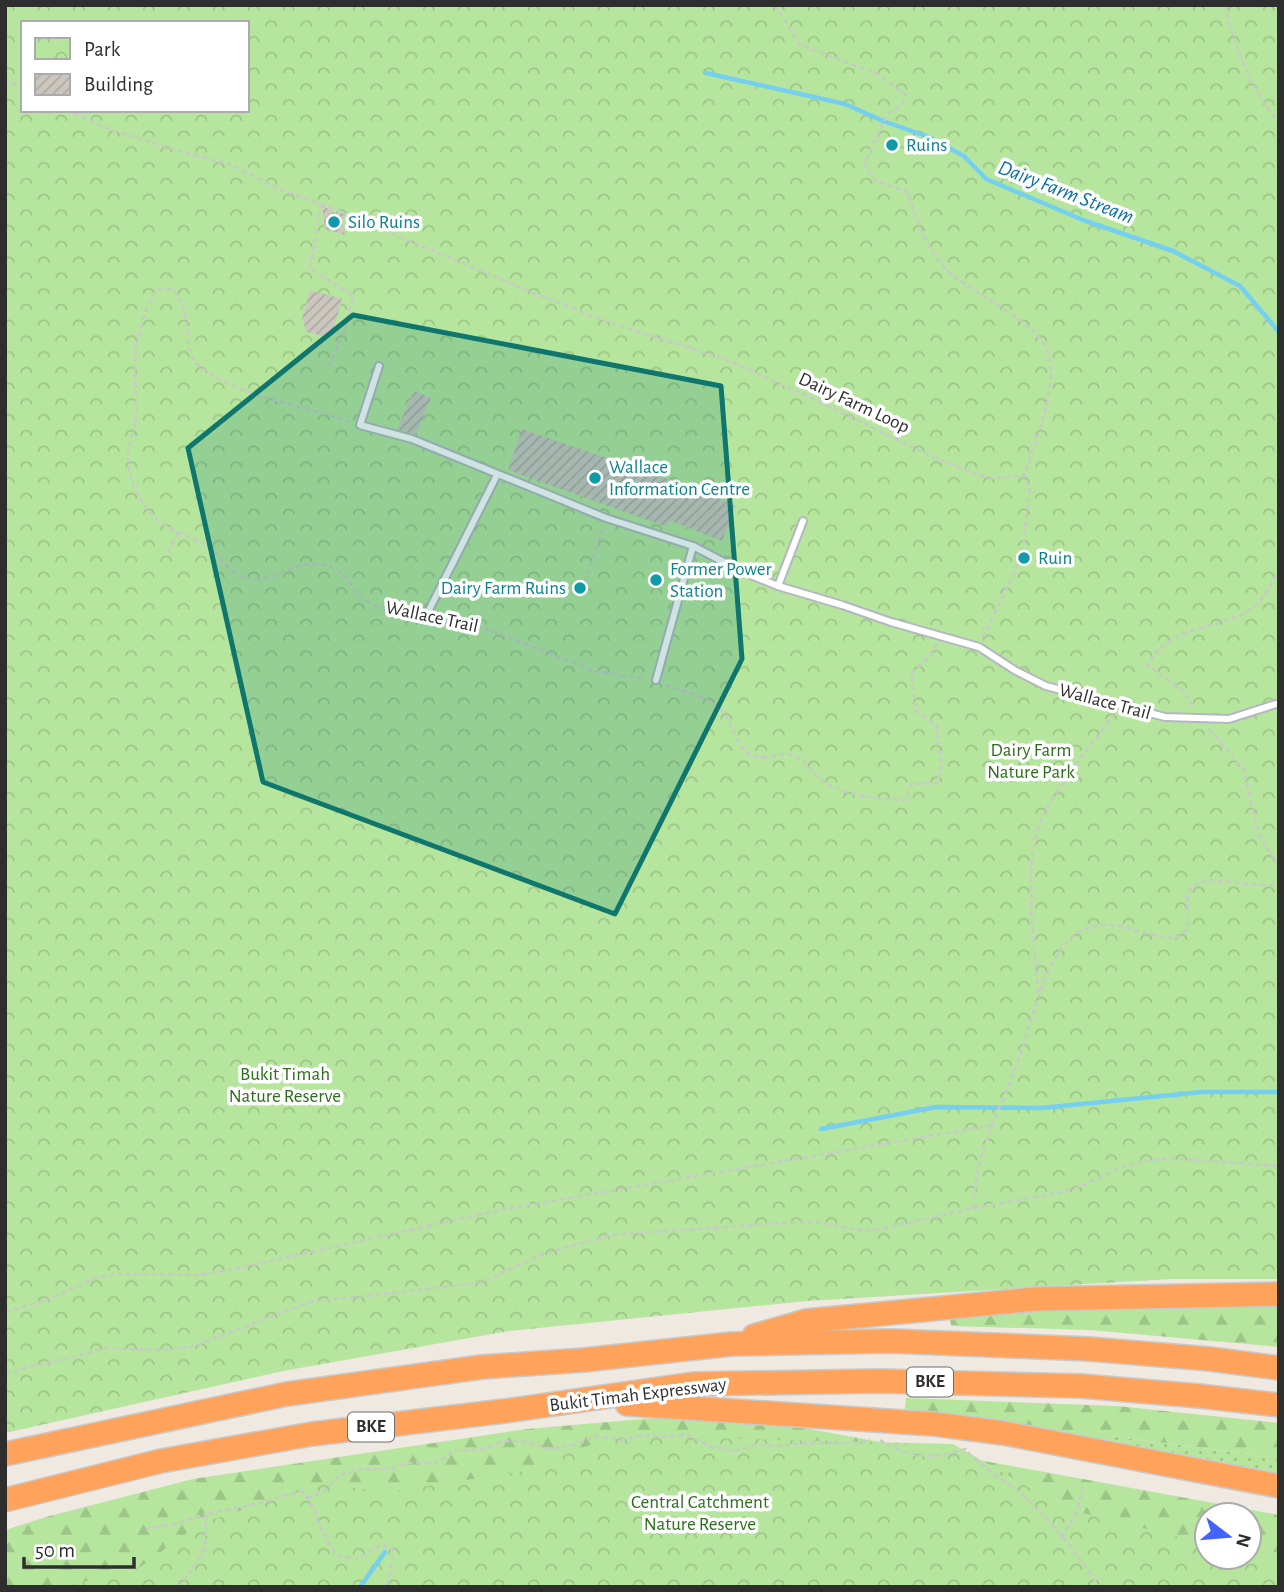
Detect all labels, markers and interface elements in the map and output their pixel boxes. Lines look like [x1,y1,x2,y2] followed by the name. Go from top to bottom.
[21,21,248,112] legend
[84,39,121,60] text: Park
[84,74,154,95] text: Building
[906,136,947,155] place label: Ruins
[884,137,900,153] marker: Ruins
[995,157,1137,227] water label: Dairy Farm Stream
[348,213,420,232] place label: Silo Ruins
[326,214,342,230] marker: Silo Ruins
[796,369,912,437] street label: Dairy Farm Loop
[609,458,750,499] place label: Wallace Information Centre
[587,470,603,486] marker: Wallace Information Centre
[1038,549,1072,568] place label: Ruin
[1016,550,1032,566] marker: Ruin
[670,560,772,601] place label: Former Power Station
[648,572,664,588] marker: Former Power Station
[441,579,566,598] place label: Dairy Farm Ruins
[572,580,588,596] marker: Dairy Farm Ruins
[384,598,480,636] street label: Wallace Trail
[1057,681,1153,723] street label: Wallace Trail
[987,741,1075,782] park label: Dairy Farm Nature Park
[229,1065,341,1106] park label: Bukit Timah Nature Reserve
[907,1367,953,1396] road number: BKE
[548,1375,728,1415] street label: Bukit Timah Expressway
[348,1412,394,1442] road number: BKE
[631,1493,769,1534] park label: Central Catchment Nature Reserve
[1193,1501,1263,1571] north arrow
[24,1526,135,1570] scale bar
[1232,1531,1254,1549] text: N
[35,1540,75,1561] text: 50 m

